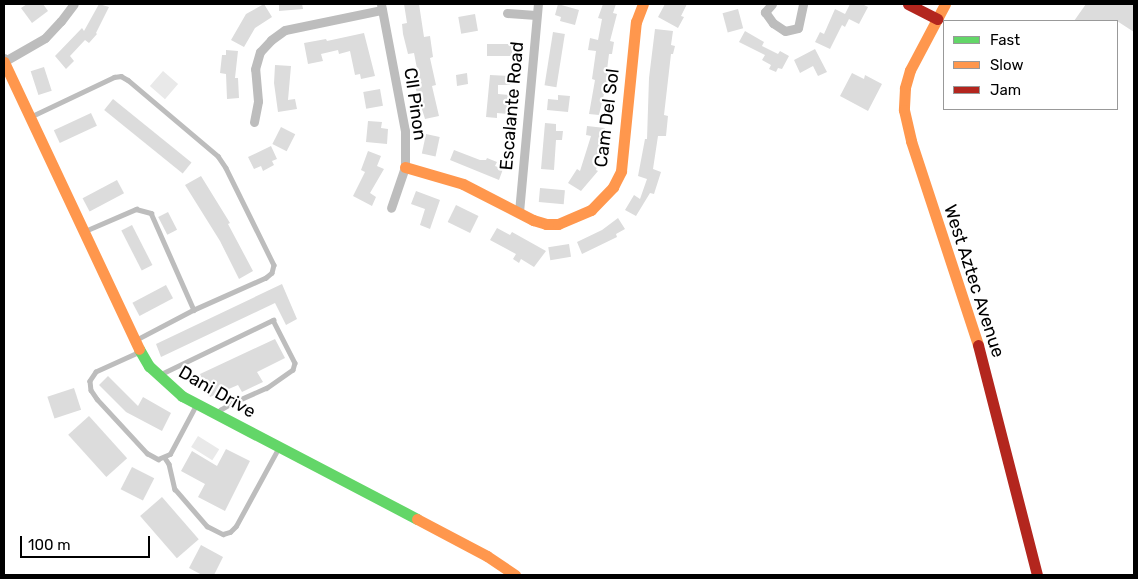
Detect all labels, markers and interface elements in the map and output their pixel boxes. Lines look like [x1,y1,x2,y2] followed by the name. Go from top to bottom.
[943,20,1118,110] legend
[990,31,1020,49] text: Fast
[496,41,528,171] street label: Escalante Road
[990,56,1023,74] text: Slow
[399,66,431,142] street label: Cll Pinon
[590,67,624,169] street label: Cam Del Sol
[990,81,1021,99] text: Jam
[939,201,1009,361] street label: West Aztec Avenue
[175,361,259,423] street label: Dani Drive
[22,526,152,558] scale bar
[28,536,70,554] text: 100 m

